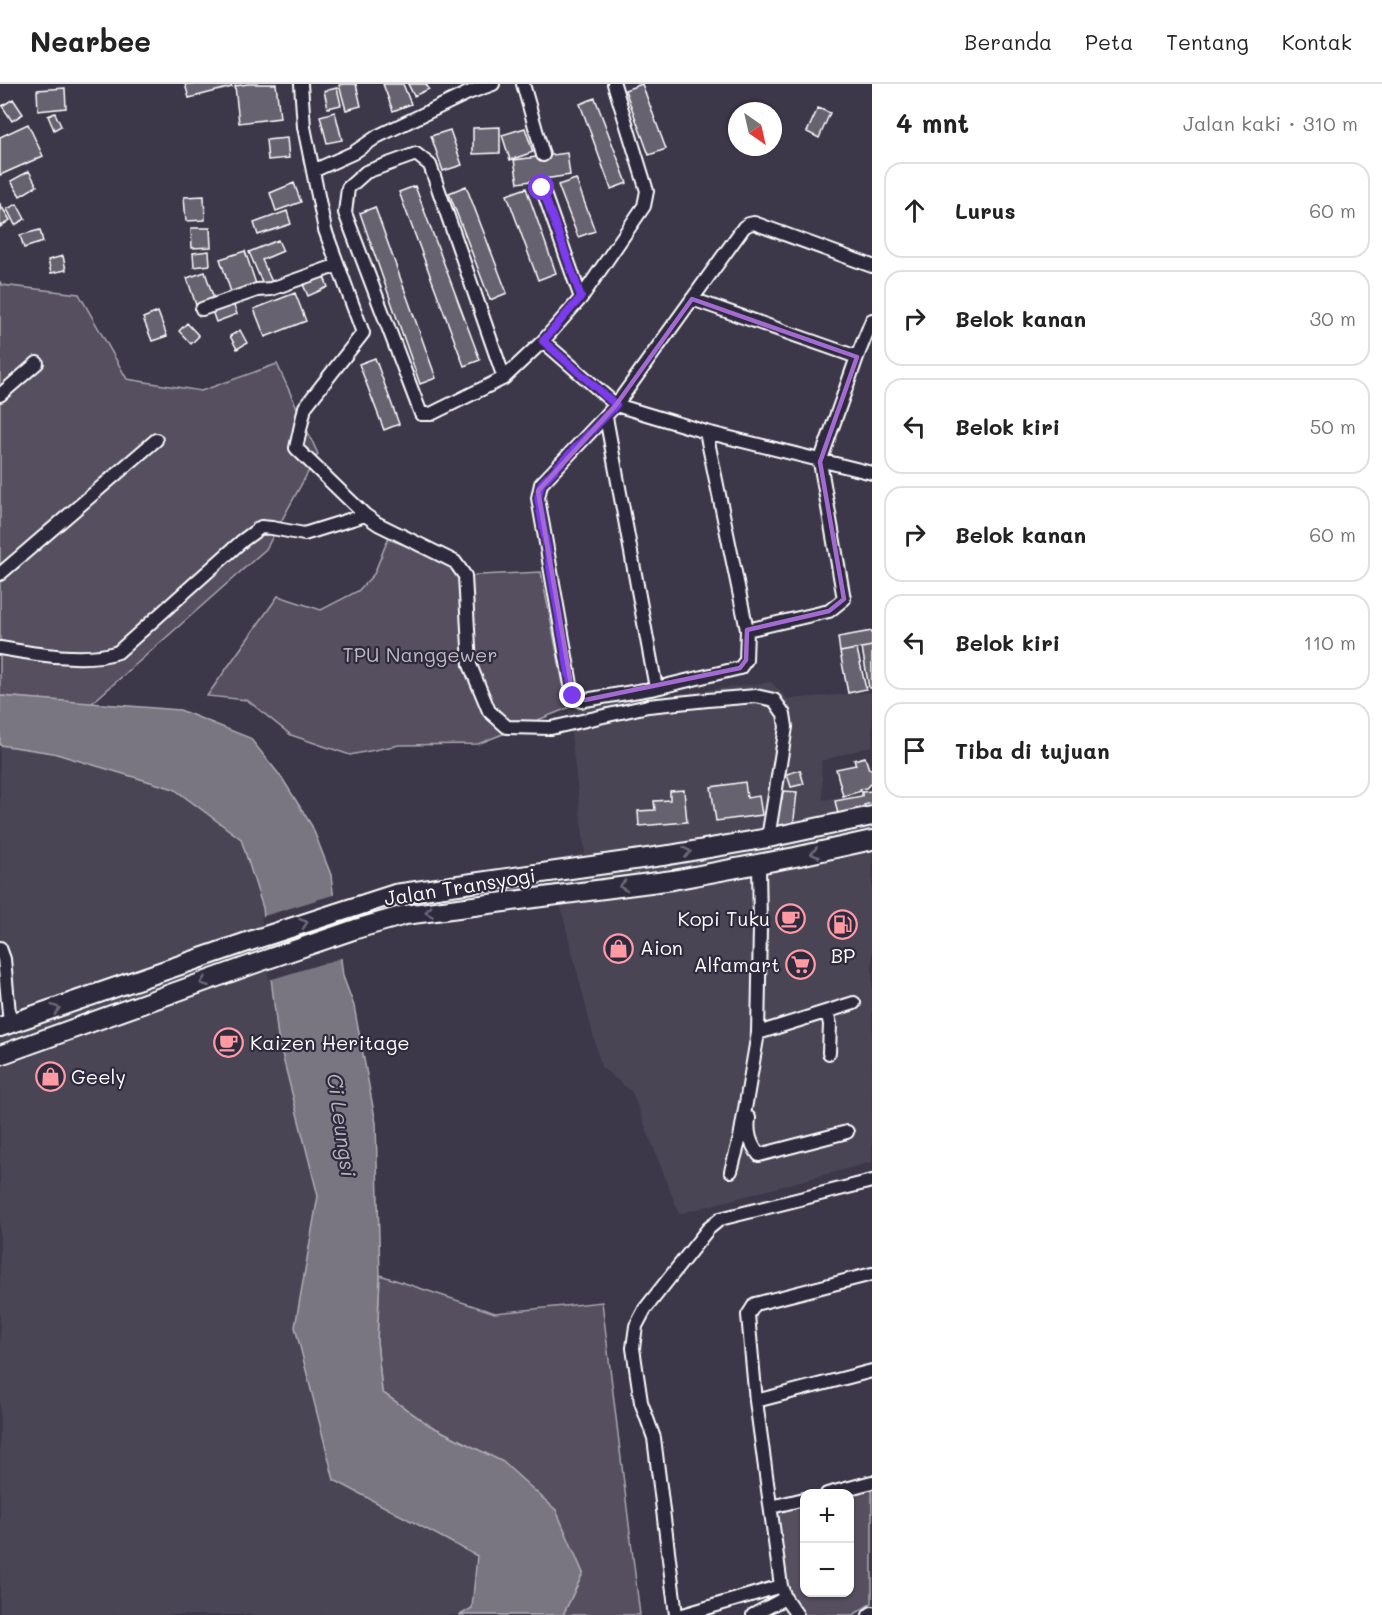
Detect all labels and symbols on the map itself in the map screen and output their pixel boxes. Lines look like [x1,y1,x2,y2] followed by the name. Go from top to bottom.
[728,102,782,156] north arrow
[528,174,554,200] route start
[343,641,497,667] park label: TPU Nanggewer
[559,682,585,708] route end
[681,846,691,859] one-way arrow
[810,846,820,859] one-way arrow
[382,861,537,911] street label: Jalan Transyogi
[618,880,627,892] one-way arrow
[775,903,807,935] cafe icon: Kopi Tuku
[425,905,434,917] one-way arrow
[678,905,770,931] place label: Kopi Tuku
[827,909,859,941] fuel station icon: BP
[298,917,309,930] one-way arrow
[603,932,635,964] shop icon: Aion
[640,934,683,960] place label: Aion
[831,942,855,968] place label: BP
[785,949,817,981] supermarket icon: Alfamart
[694,951,780,977] place label: Alfamart
[199,974,210,987] one-way arrow
[50,1004,61,1016] one-way arrow
[213,1027,245,1059] cafe icon: Kaizen Heritage
[250,1029,410,1055] place label: Kaizen Heritage
[34,1061,66,1093] shop icon: Geely
[71,1063,126,1089] place label: Geely
[322,1071,363,1179] water label: Ci Leungsi

